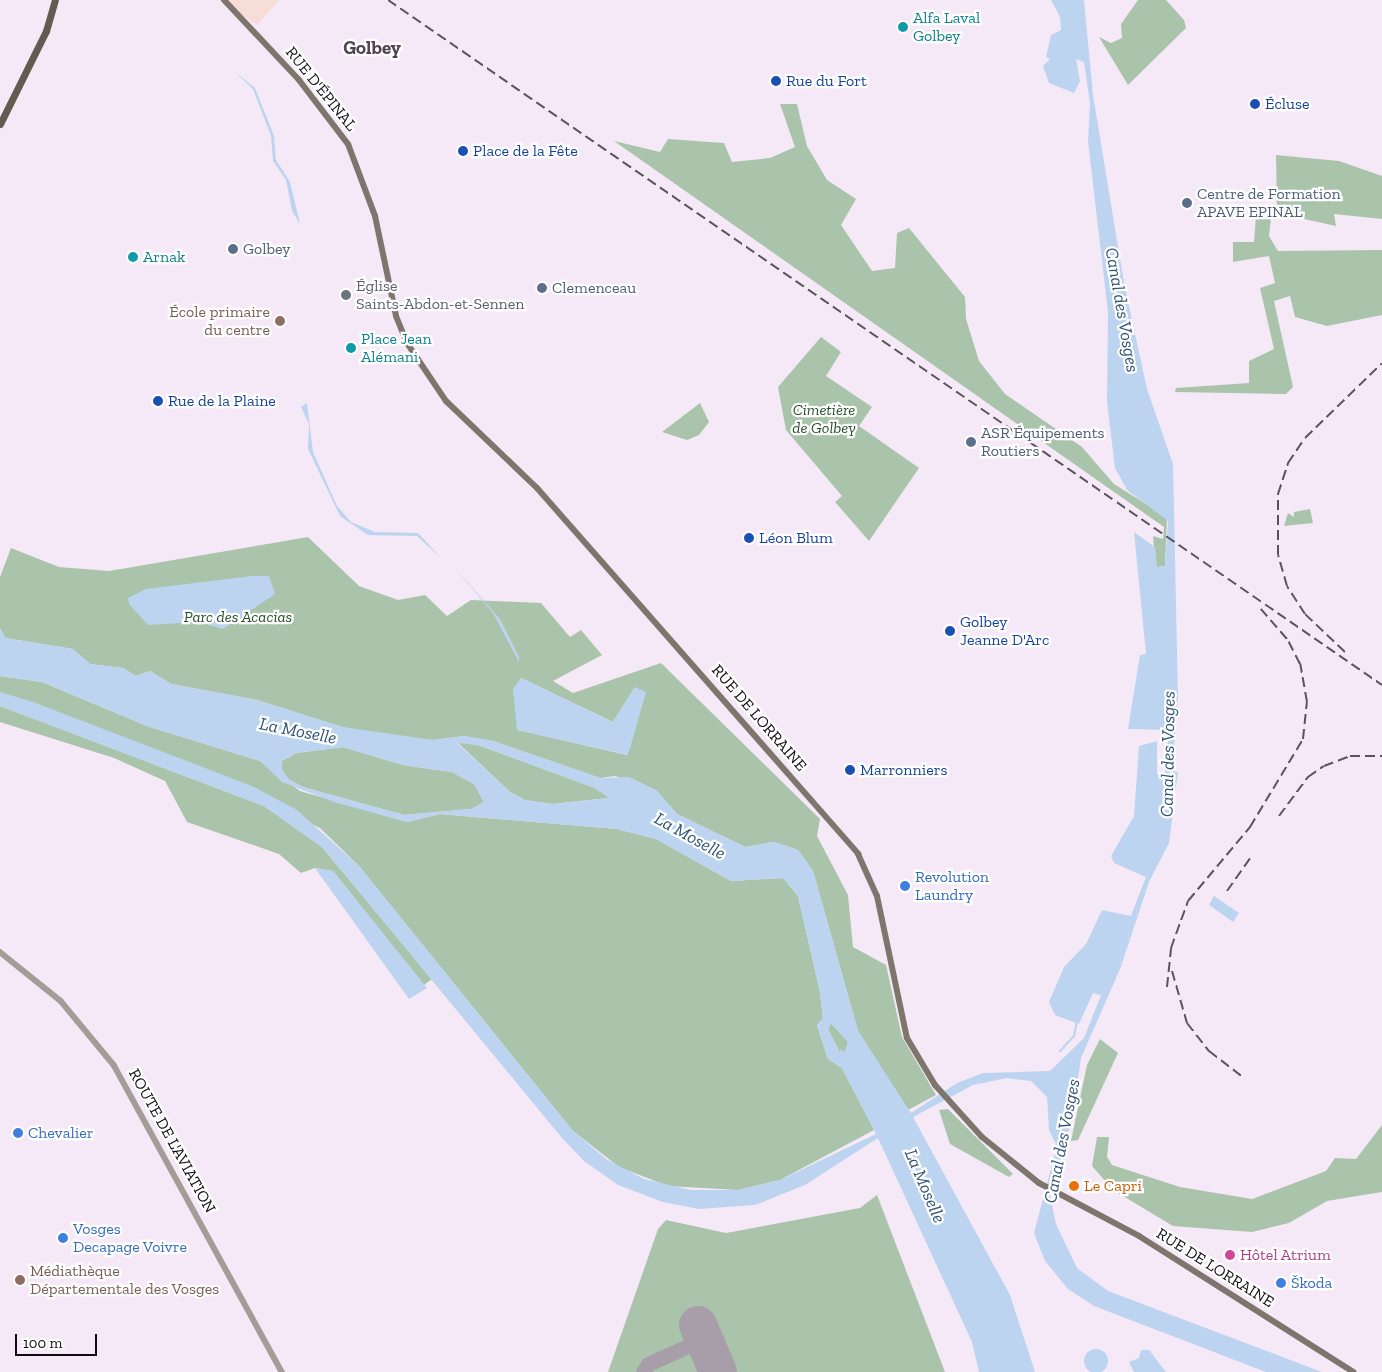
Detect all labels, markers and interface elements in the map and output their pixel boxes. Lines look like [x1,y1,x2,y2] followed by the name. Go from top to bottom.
[913,8,980,46] place label: Alfa Laval Golbey
[897,21,909,33] marker: Alfa Laval Golbey
[343,37,401,59] district label: Golbey
[281,43,361,135] street label: RUE D'ÉPINAL
[786,71,867,91] place label: Rue du Fort
[770,75,782,87] marker: Rue du Fort
[1265,94,1310,114] place label: Écluse
[1249,98,1261,110] marker: Écluse
[473,141,578,161] place label: Place de la Fête
[457,145,469,157] marker: Place de la Fête
[1197,184,1341,222] place label: Centre de Formation APAVE EPINAL
[1181,197,1193,209] marker: Centre de Formation APAVE EPINAL
[243,239,290,259] place label: Golbey
[227,243,239,255] marker: Golbey
[1100,246,1144,374] water label: Canal des Vosges
[143,247,185,267] place label: Arnak
[127,251,139,263] marker: Arnak
[356,276,524,314] place label: Église Saints-Abdon-et-Sennen
[552,278,636,298] place label: Clemenceau
[536,282,548,294] marker: Clemenceau
[340,289,352,301] marker: Église Saints-Abdon-et-Sennen
[169,302,270,340] place label: École primaire du centre
[274,315,286,327] marker: École primaire du centre
[361,329,432,367] place label: Place Jean Alémani
[345,342,357,354] marker: Place Jean Alémani
[168,391,276,411] place label: Rue de la Plaine
[152,395,164,407] marker: Rue de la Plaine
[792,400,856,438] park label: Cimetière de Golbey
[981,423,1105,461] place label: ASR Équipements Routiers
[965,436,977,448] marker: ASR Équipements Routiers
[759,528,833,548] place label: Léon Blum
[743,532,755,544] marker: Léon Blum
[183,607,293,627] park label: Parc des Acacias
[960,612,1049,650] place label: Golbey Jeanne D'Arc
[944,625,956,637] marker: Golbey Jeanne D'Arc
[707,661,811,775] street label: RUE DE LORRAINE
[1156,690,1180,818] water label: Canal des Vosges
[258,713,338,749] water label: La Moselle
[860,760,947,780] place label: Marronniers
[844,764,856,776] marker: Marronniers
[651,808,729,864] water label: La Moselle
[915,867,989,905] place label: Revolution Laundry
[899,880,911,892] marker: Revolution Laundry
[124,1066,220,1216] street label: ROUTE DE L'AVIATION
[1039,1077,1085,1205] water label: Canal des Vosges
[28,1123,93,1143] place label: Chevalier
[12,1127,24,1139] marker: Chevalier
[900,1146,950,1226] water label: La Moselle
[1084,1176,1142,1196] place label: Le Capri
[1068,1180,1080,1192] marker: Le Capri
[73,1219,188,1257] place label: Vosges Decapage Voivre
[1153,1224,1277,1312] street label: RUE DE LORRAINE
[57,1232,69,1244] marker: Vosges Decapage Voivre
[1240,1245,1331,1265] place label: Hôtel Atrium
[1224,1249,1236,1261] marker: Hôtel Atrium
[30,1261,220,1299] place label: Médiathèque Départementale des Vosges
[1291,1273,1332,1293] place label: Škoda
[14,1274,26,1286] marker: Médiathèque Départementale des Vosges
[1275,1277,1287,1289] marker: Škoda
[18,1324,100,1356] scale bar
[23,1334,62,1352] text: 100 m

